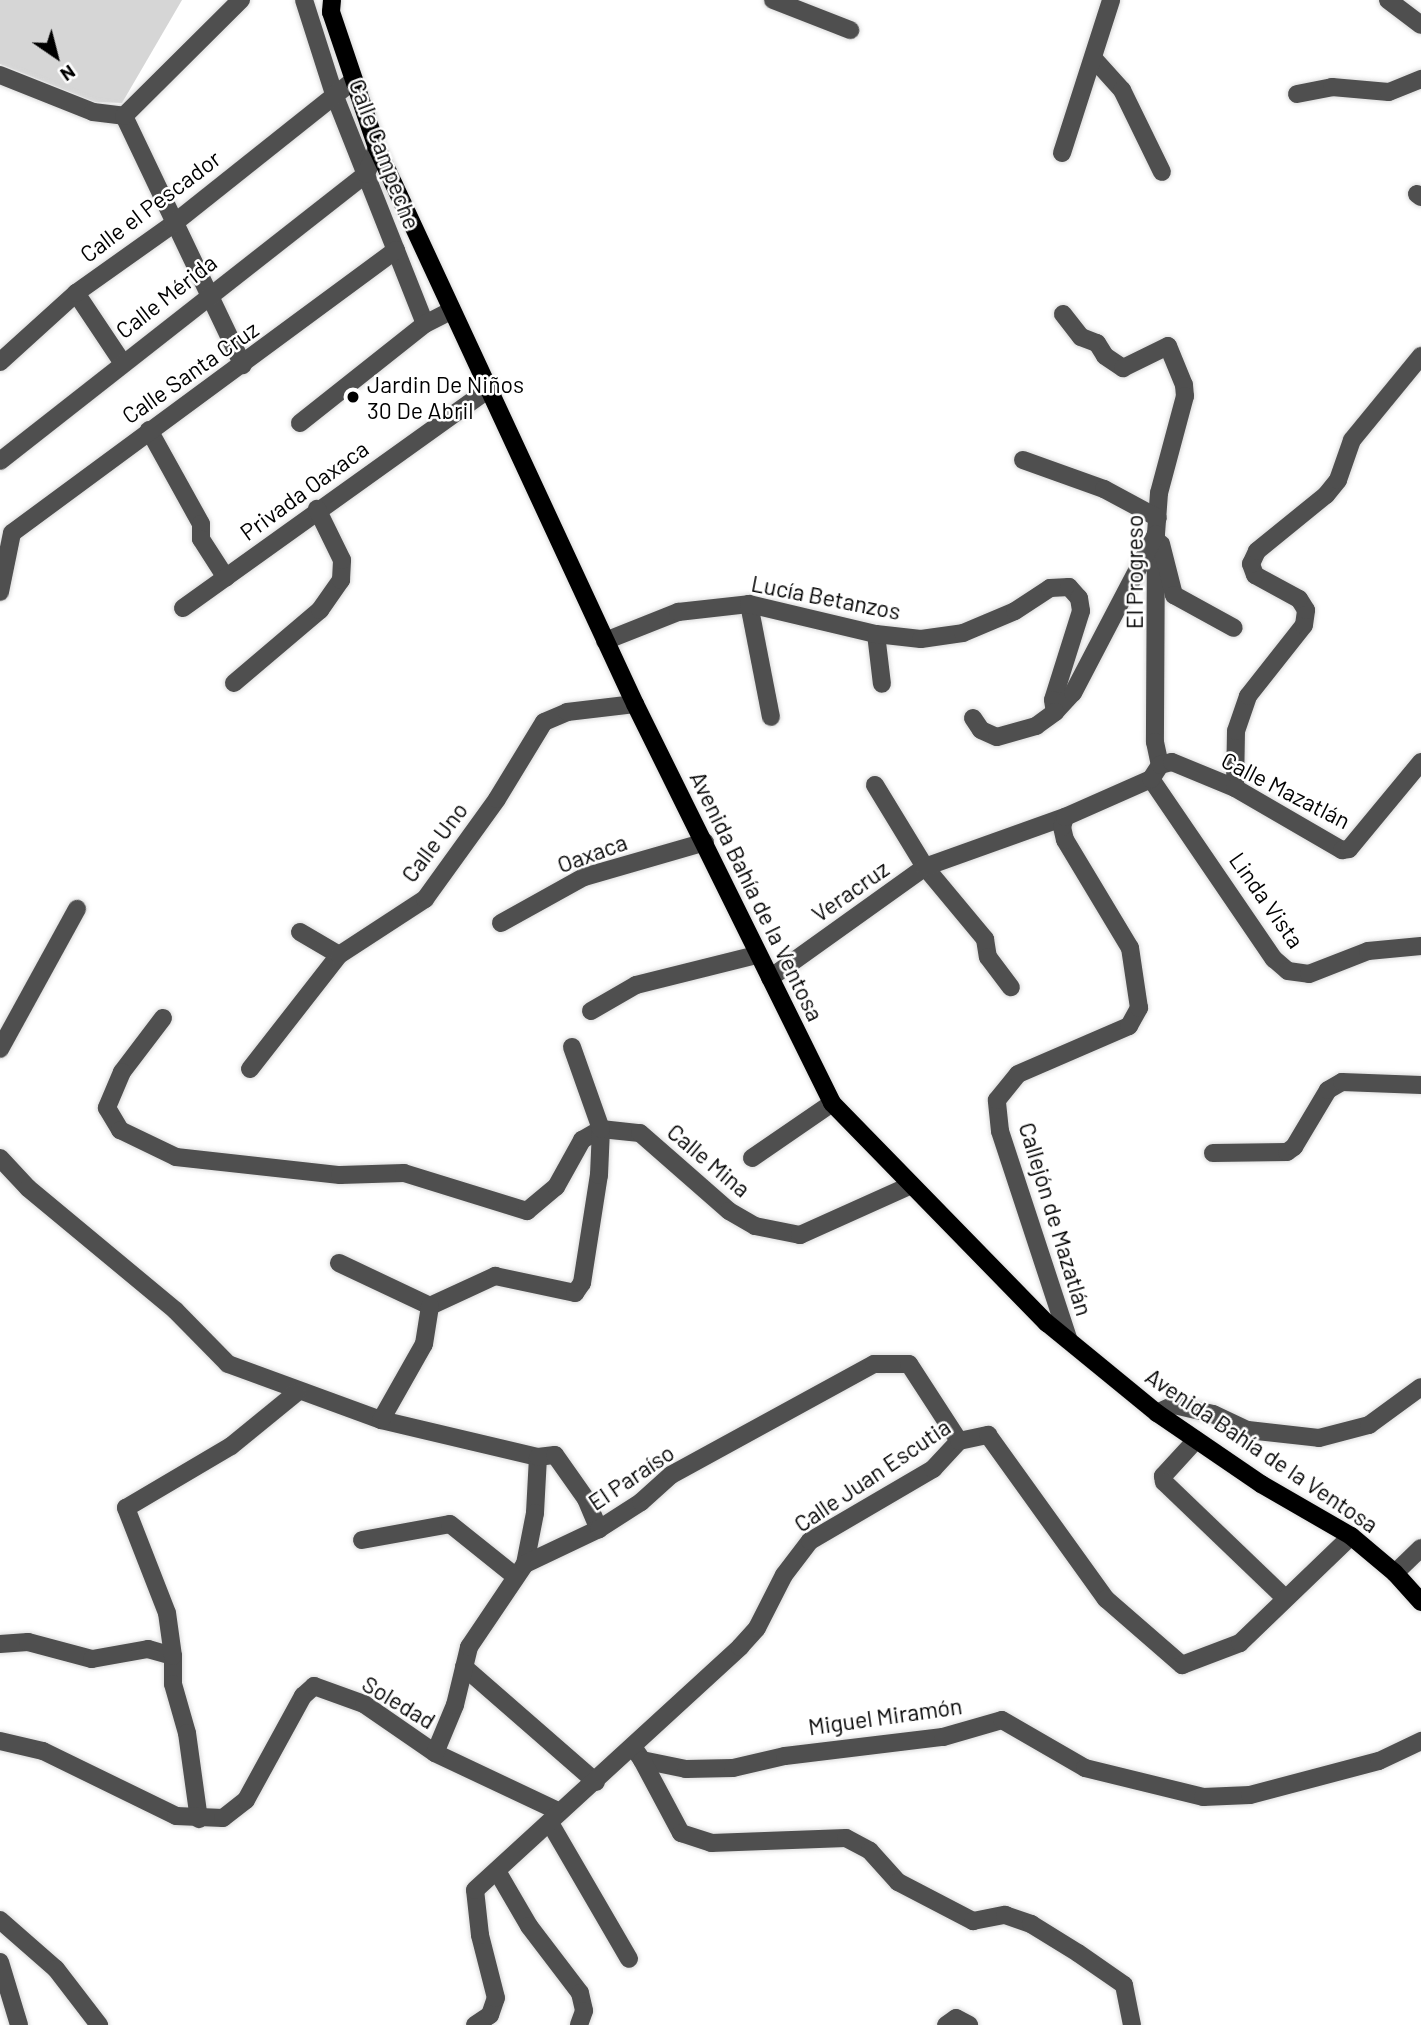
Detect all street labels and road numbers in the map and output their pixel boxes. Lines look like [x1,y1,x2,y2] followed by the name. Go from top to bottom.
[344,75,426,233] street label: Calle Campeche
[74,144,226,268] street label: Calle el Pescador
[110,248,222,344] street label: Calle Mérida
[116,315,264,429] street label: Calle Santa Cruz
[235,434,373,546] street label: Privada Oaxaca
[1120,515,1148,629] street label: El Progreso
[749,569,903,625] street label: Lucía Betanzos
[1217,746,1355,834] street label: Calle Mazatlán
[684,767,830,1025] street label: Avenida Bahía de la Ventosa
[395,797,473,887] street label: Calle Uno
[553,828,631,878] street label: Oaxaca
[1224,847,1310,953] street label: Linda Vista
[806,855,894,927] street label: Veracruz
[662,1117,756,1203] street label: Calle Mina
[1013,1119,1099,1319] street label: Callejón de Mazatlán
[1141,1362,1383,1538] street label: Avenida Bahía de la Ventosa
[789,1413,955,1537] street label: Calle Juan Escutia
[583,1438,679,1516] street label: El Paraíso
[357,1669,441,1735] street label: Soledad
[806,1692,964,1740] street label: Miguel Miramón

